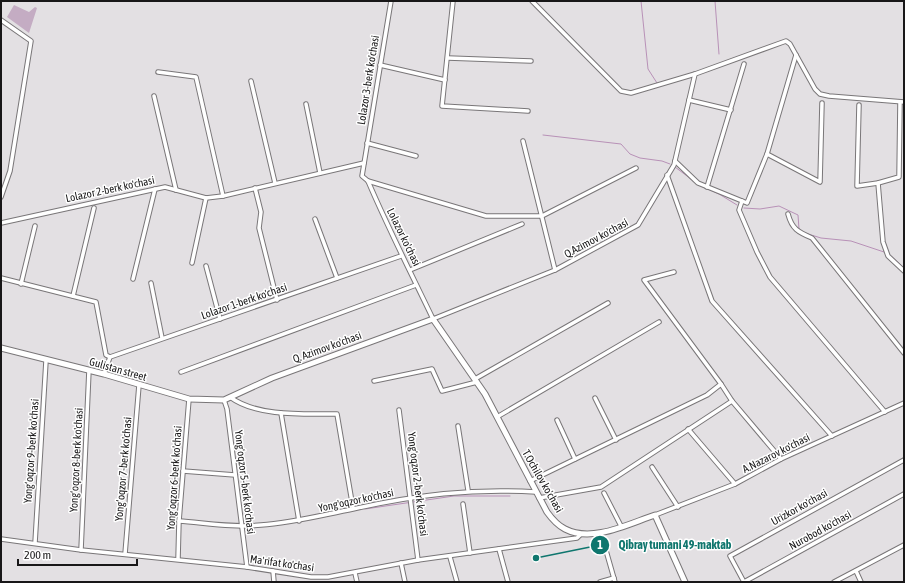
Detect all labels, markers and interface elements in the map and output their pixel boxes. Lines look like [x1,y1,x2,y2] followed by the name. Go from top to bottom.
[355,34,381,126] street label: Lolazor 3-berk ko'chasi
[64,174,156,204] street label: Lolazor 2-berk ko'chasi
[385,206,423,268] street label: Lolazor ko'chasi
[562,216,630,260] street label: Q.Azimov ko'chasi
[199,281,289,321] street label: Lolazor 1-berk ko'chasi
[291,329,363,365] street label: Q. Azimov ko'chasi
[88,355,148,383] street label: Gulistan street
[21,398,41,504] street label: Yong‘oqzor 9-berk ko'chasi
[67,407,85,513] street label: Yong‘oqzor 8-berk ko'chasi
[112,416,134,522] street label: Yong‘oqzor 7-berk ko'chasi
[164,425,184,531] street label: Yong‘oqzor 6-berk ko'chasi
[233,429,257,535] street label: Yong‘oqzor 5-berk ko'chasi
[406,431,430,537] street label: Yong‘oqzor 2-berk ko'chasi
[740,431,812,475] street label: A.Nazarov ko'chasi
[520,448,566,514] street label: T.Ochilov ko'chasi
[317,486,395,514] street label: Yong'oqzor ko'chasi
[769,487,829,527] street label: Urizkor ko'chasi
[787,508,853,552] street label: Nurobod ko'chasi
[590,533,740,557] callout: Qibray tumani 49-maktab
[597,538,603,552] text: 1
[618,538,732,552] text: Qibray tumani 49-maktab
[18,541,137,567] scale bar
[24,548,51,562] text: 200 m
[249,553,315,573] street label: Ma'rifat ko'chasi

